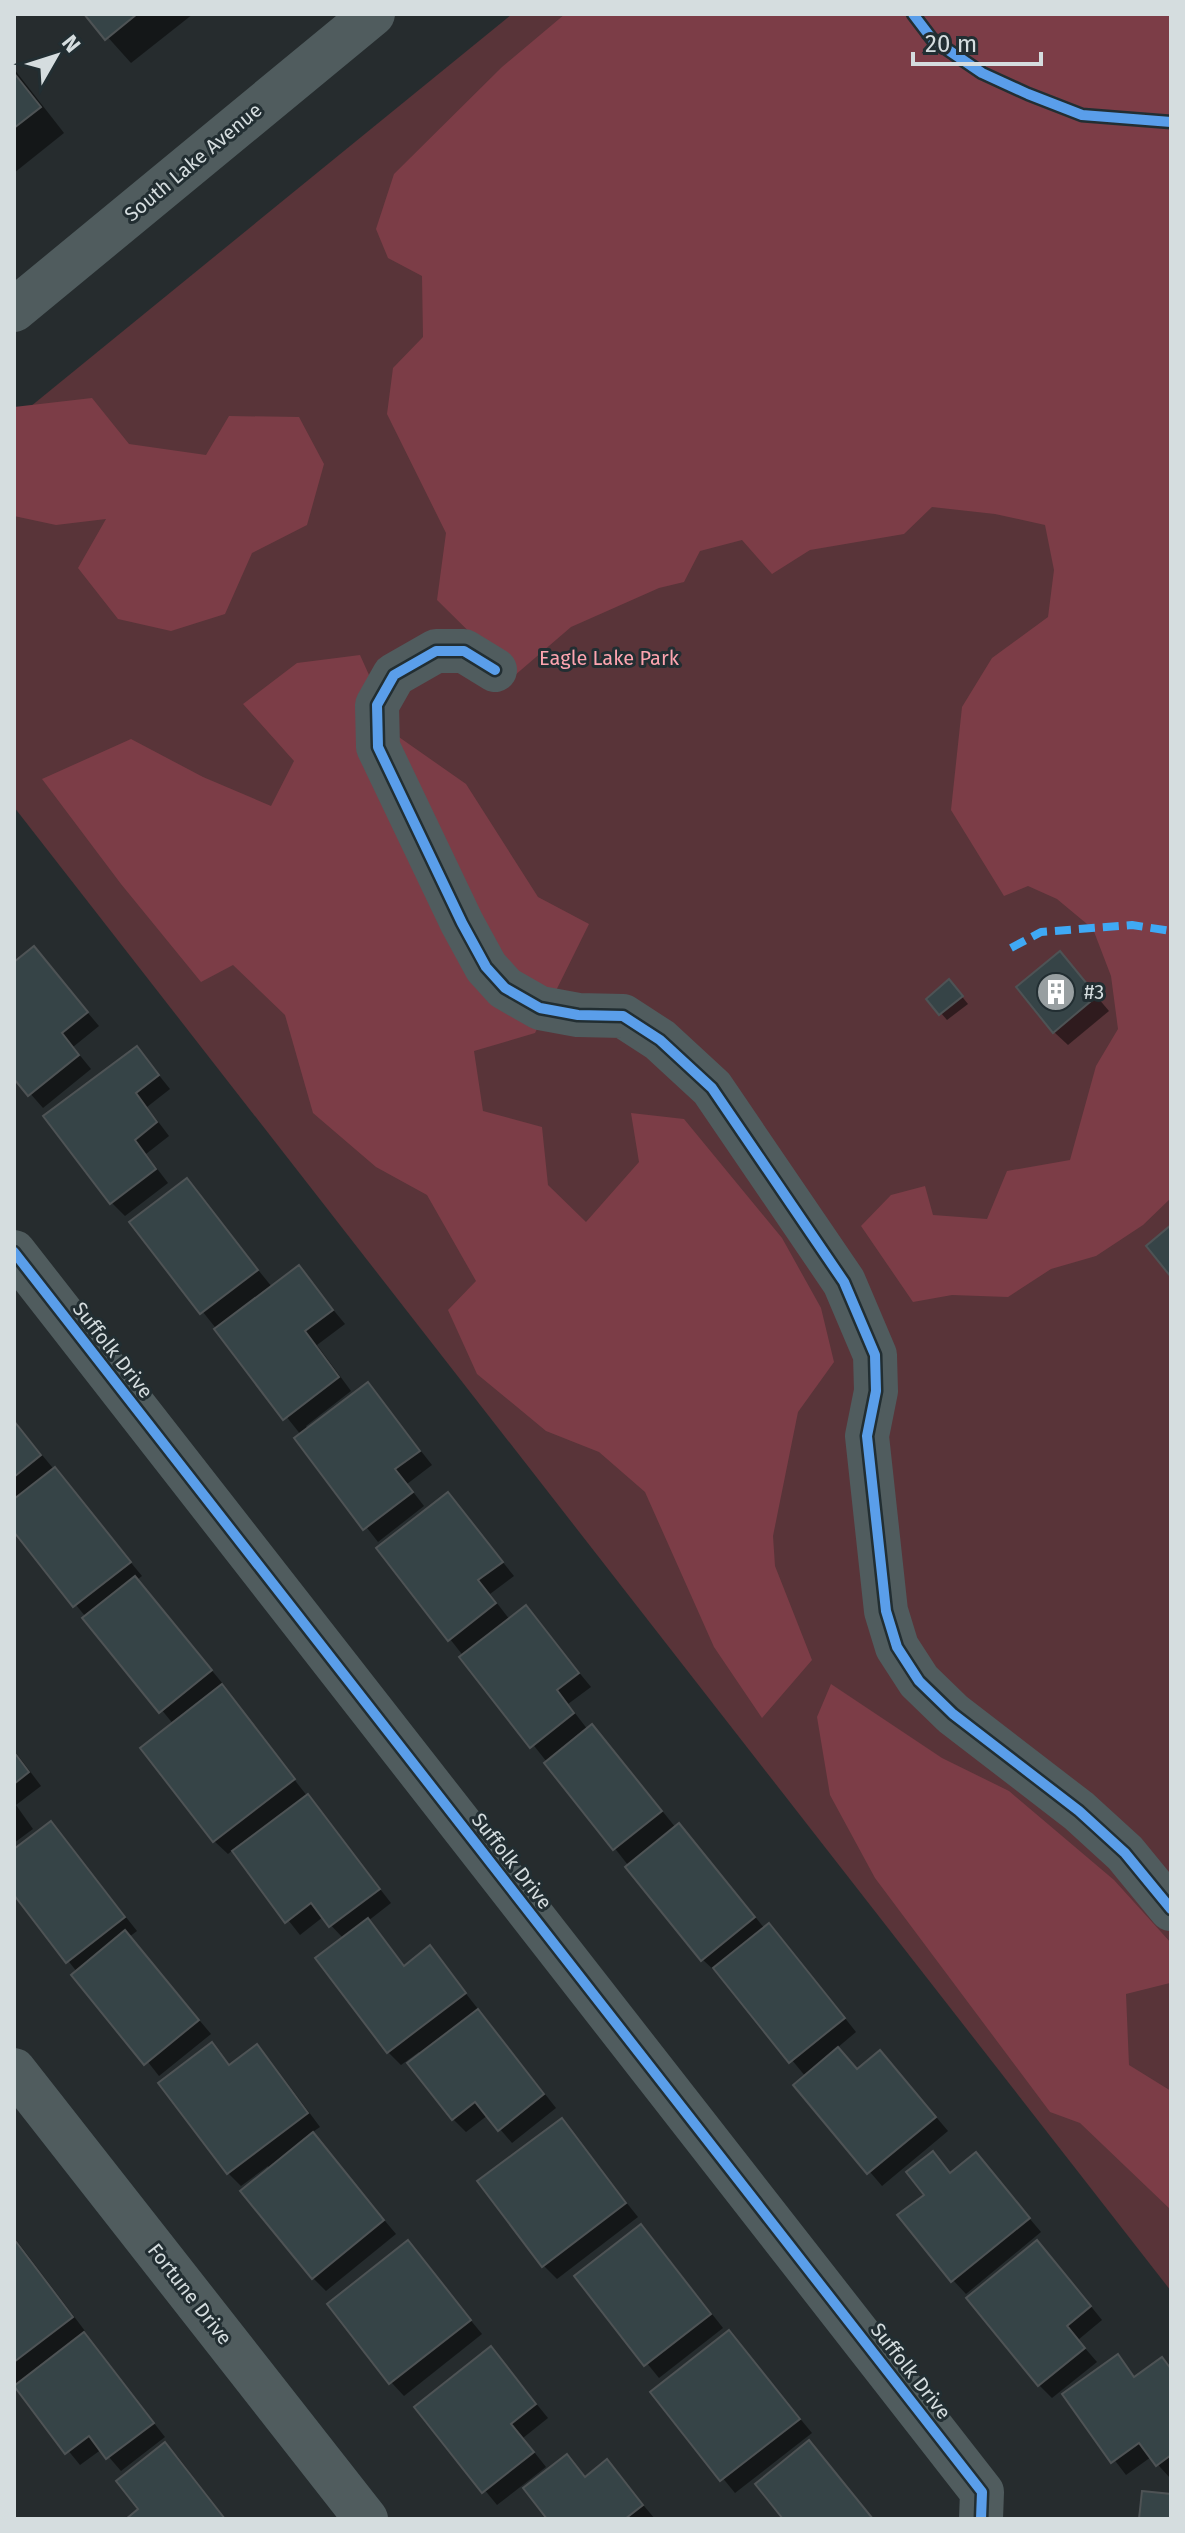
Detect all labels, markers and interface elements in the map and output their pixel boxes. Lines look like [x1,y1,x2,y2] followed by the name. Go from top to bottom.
[16,16,96,96] north arrow
[913,16,1041,66] scale bar
[56,30,86,58] text: N
[925,30,977,58] text: 20 m
[120,98,266,226] street label: South Lake Avenue
[539,646,680,670] park label: Eagle Lake Park
[1035,971,1077,1013] building icon: #3
[1084,980,1104,1004] place label: #3
[68,1297,158,1403] street label: Suffolk Drive
[467,1808,557,1914] street label: Suffolk Drive
[143,2238,237,2350] street label: Fortune Drive
[866,2318,956,2424] street label: Suffolk Drive

